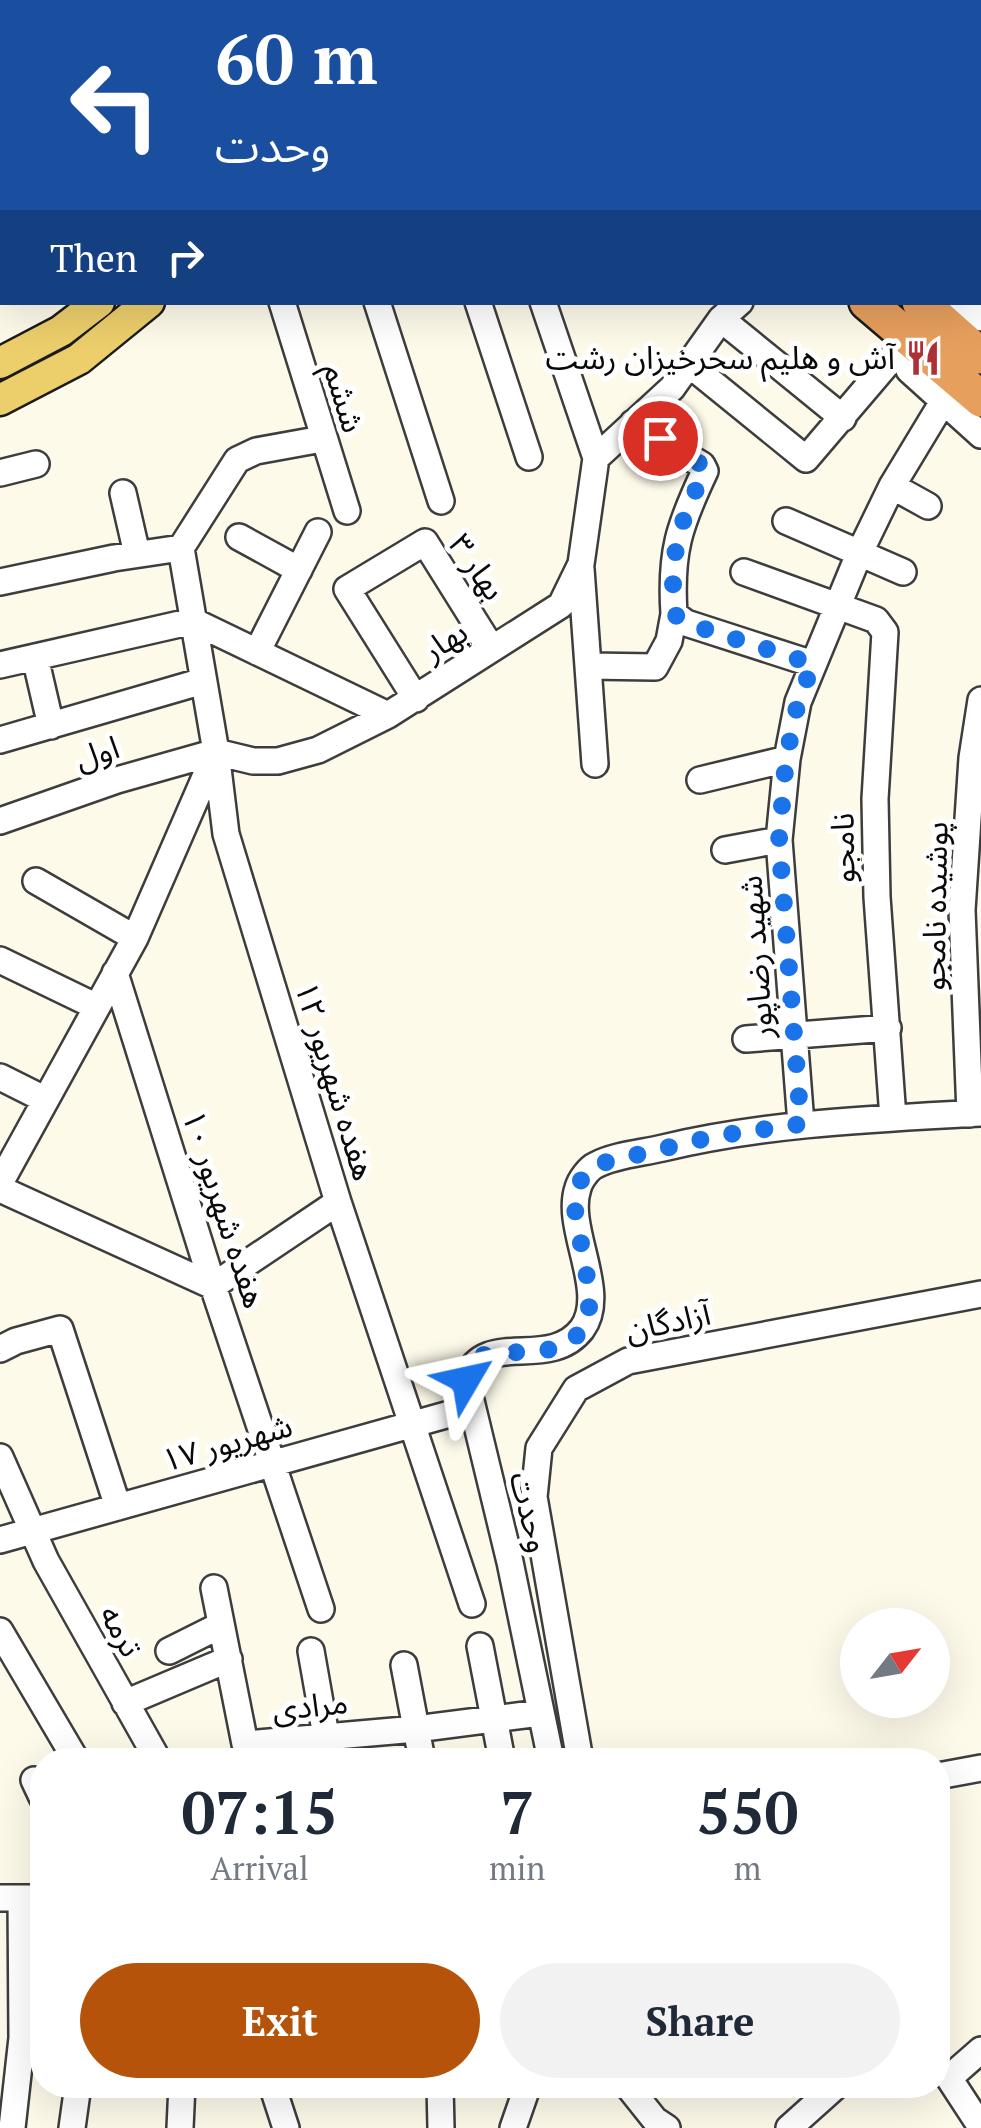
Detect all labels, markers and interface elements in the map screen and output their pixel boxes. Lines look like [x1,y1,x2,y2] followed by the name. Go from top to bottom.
[215,11,378,104] text: 60 m
[50,40,180,170] icon: left
[215,115,330,175] text: وحدت
[158,230,213,285] icon: right
[50,233,138,283] text: Then
[546,336,897,382] place label: آش و هلیم سحرخیزان رشت
[904,339,942,377] restaurant icon: آش و هلیم سحرخیزان رشت
[311,358,375,439] street label: ششم
[618,396,703,481] pin
[633,411,688,466] icon: arrive
[440,525,516,608] street label: بهار ۳
[413,610,475,671] street label: بهار
[69,725,124,779] street label: اول
[820,813,864,883] street label: نامجو
[912,821,957,991] street label: پوشیده نامجو
[728,874,782,1041] street label: شهید رضاپور
[286,976,386,1185] street label: هفده شهریور ۱۲
[173,1104,277,1313] street label: هفده شهریور ۱۰
[621,1291,716,1350] street label: آزادگان
[414,1328,518,1432] position arrow
[157,1403,297,1481] street label: ۱۷ شهریور
[501,1467,561,1557] street label: وحدت
[91,1597,153,1664] street label: ترمه
[840,1608,950,1718] north arrow
[840,1608,950,1718] map controls
[270,1680,350,1730] street label: مرادی
[181,1772,338,1851] text: 07:15
[500,1772,534,1851] text: 7
[697,1772,799,1851] text: 550
[211,1847,309,1889] text: Arrival
[489,1847,545,1889] text: min
[734,1847,761,1889] text: m
[80,1963,480,2078] button: Exit
[500,1963,900,2078] button: Share

